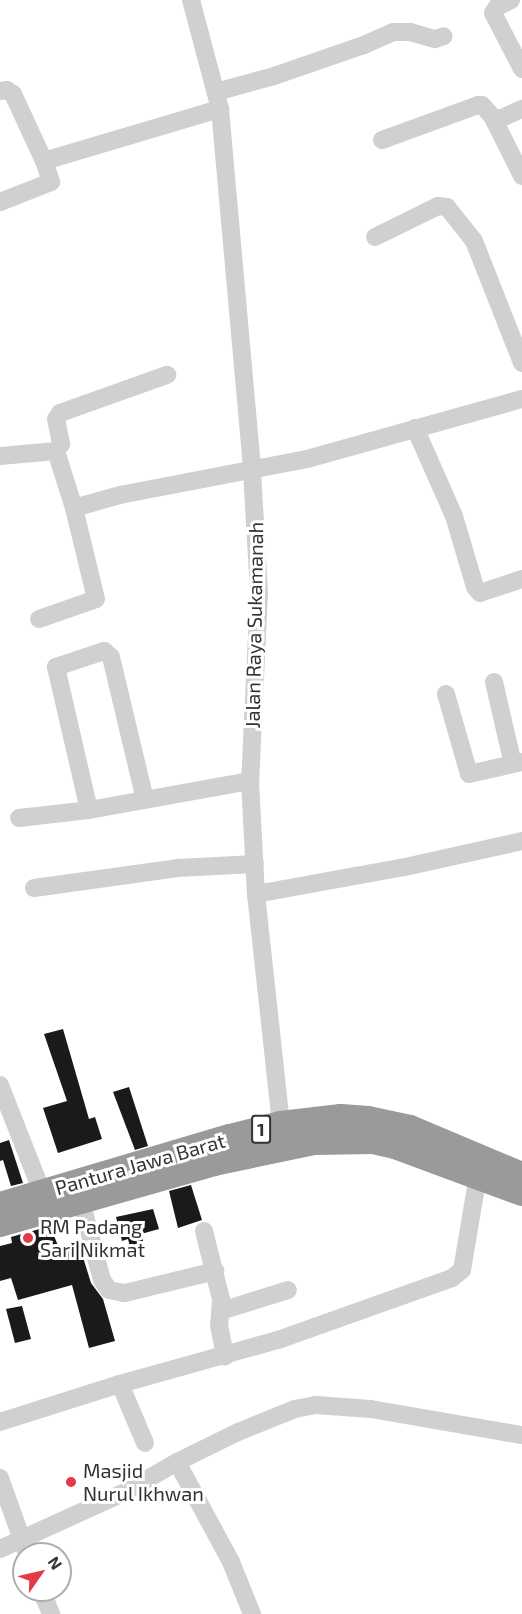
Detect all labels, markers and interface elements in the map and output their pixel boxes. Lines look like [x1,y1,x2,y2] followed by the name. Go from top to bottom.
[240,522,268,728] street label: Jalan Raya Sukamanah
[250,1114,272,1144] road number: 1
[52,1128,228,1200] street label: Pantura Jawa Barat
[40,1214,145,1261] place label: RM Padang Sari Nikmat
[21,1231,35,1245] marker: RM Padang Sari Nikmat
[83,1458,204,1505] place label: Masjid Nurul Ikhwan
[64,1475,78,1489] marker: Masjid Nurul Ikhwan
[12,1542,72,1602] north arrow
[45,1553,67,1573] text: N

